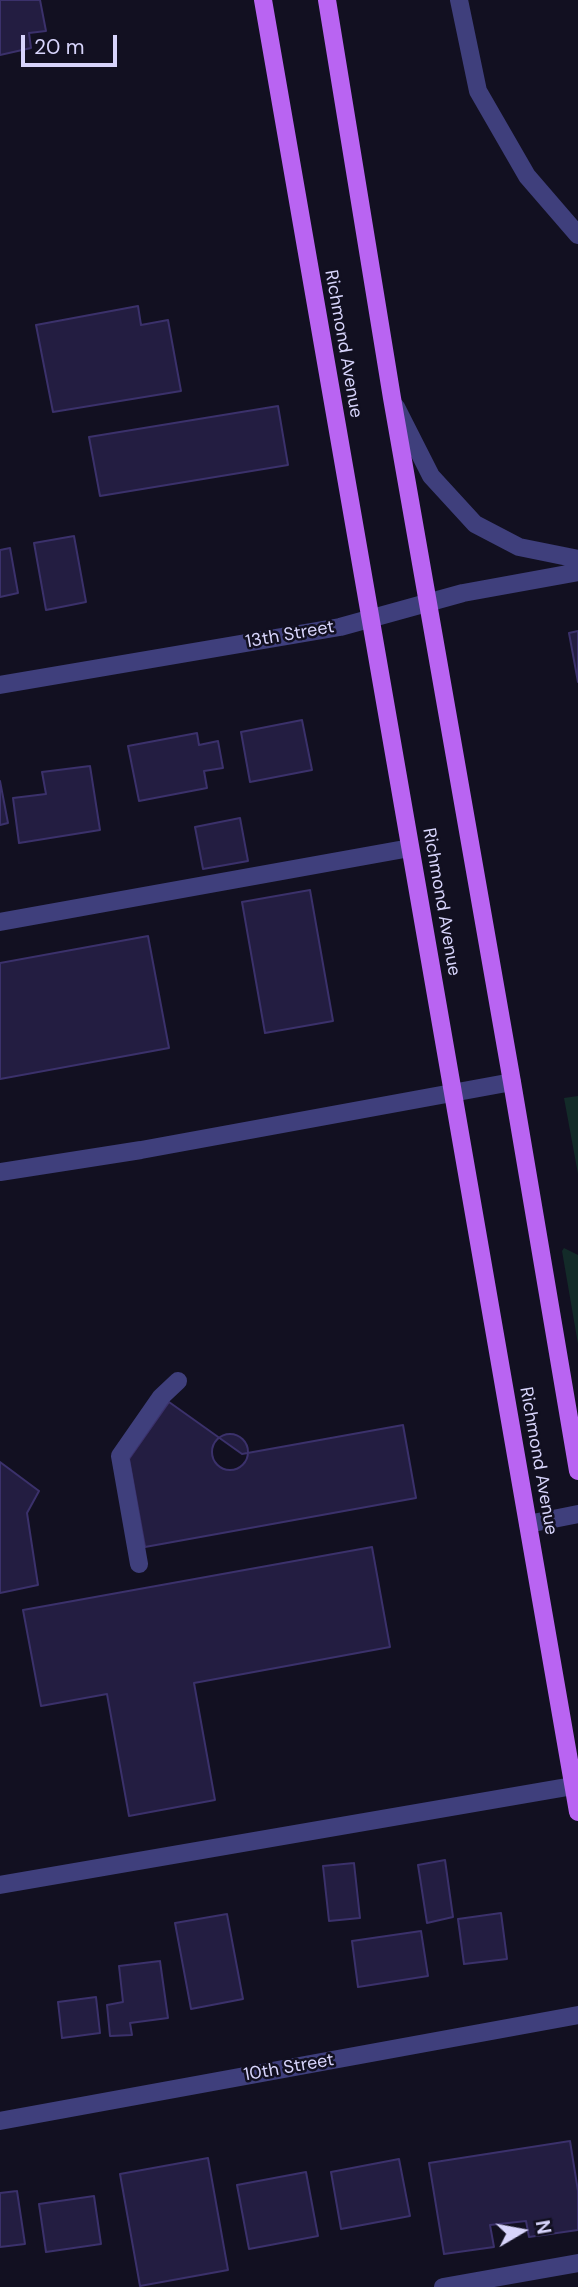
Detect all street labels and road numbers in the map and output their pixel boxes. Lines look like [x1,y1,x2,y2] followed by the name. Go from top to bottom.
[319,268,367,420] street label: Richmond Avenue
[244,617,336,653] street label: 13th Street
[417,826,465,978] street label: Richmond Avenue
[514,1385,562,1537] street label: Richmond Avenue
[242,2049,336,2087] street label: 10th Street

